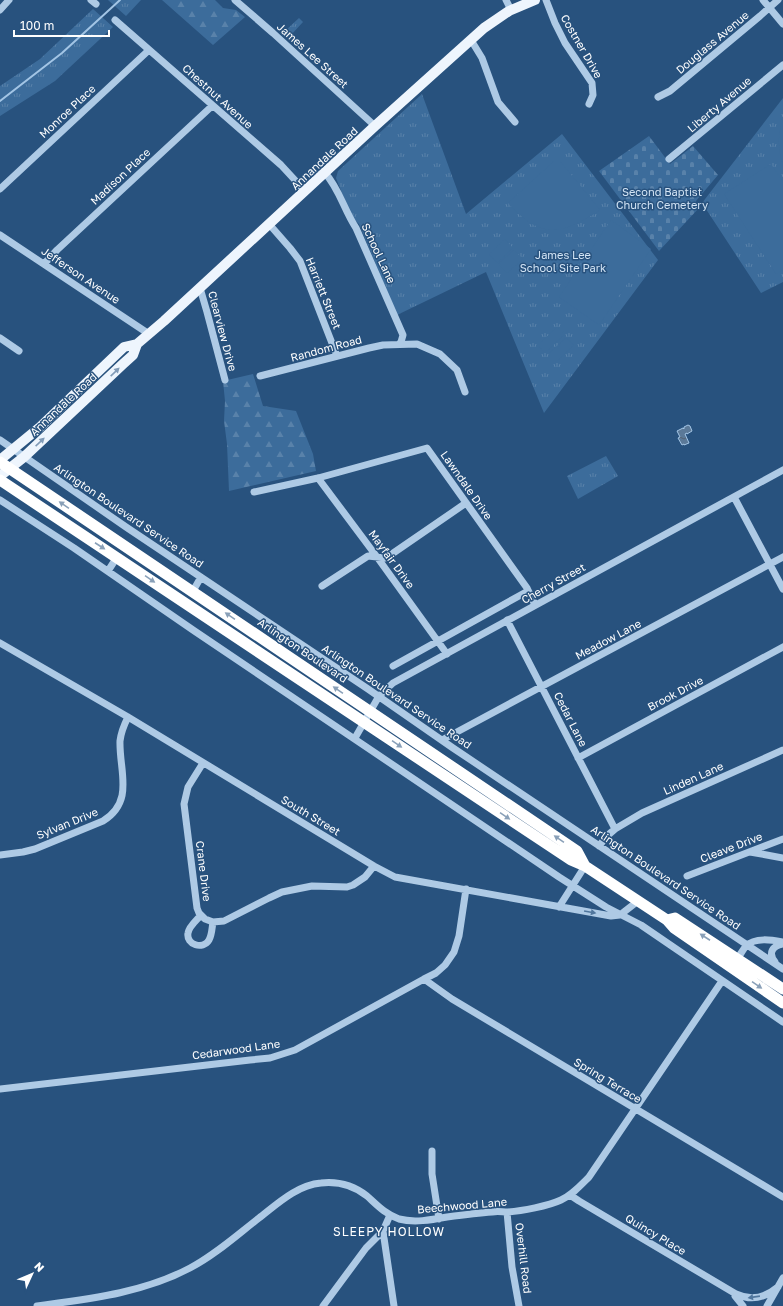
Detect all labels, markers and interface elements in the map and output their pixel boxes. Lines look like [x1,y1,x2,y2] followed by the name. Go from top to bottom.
[673,8,751,76] street label: Douglass Avenue
[14,12,109,38] scale bar
[558,12,606,80] street label: Costner Drive
[20,18,54,33] text: 100 m
[275,20,351,90] street label: James Lee Street
[180,61,256,131] street label: Chestnut Avenue
[684,74,754,134] street label: Liberty Avenue
[36,82,98,140] street label: Monroe Place
[288,124,360,192] street label: Annandale Road
[88,145,152,207] street label: Madison Place
[616,185,708,211] park label: Second Baptist Church Cemetery
[359,221,399,285] street label: School Lane
[39,244,123,306] street label: Jefferson Avenue
[520,248,606,274] park label: James Lee School Site Park
[304,255,344,331] street label: Harriett Street
[206,290,240,372] street label: Clearview Drive
[289,332,363,364] street label: Random Road
[109,368,120,377] one-way arrow
[27,370,99,438] street label: Annandale Road
[36,438,45,447] one-way arrow
[438,448,496,522] street label: Lawndale Drive
[52,460,206,570] street label: Arlington Boulevard Service Road
[58,501,69,508] one-way arrow
[366,527,418,591] street label: Mayfair Drive
[95,542,105,550] one-way arrow
[519,560,587,606] street label: Cherry Street
[144,575,156,582] one-way arrow
[225,613,236,620] one-way arrow
[256,615,350,685] street label: Arlington Boulevard
[573,616,643,662] street label: Meadow Lane
[320,641,474,751] street label: Arlington Boulevard Service Road
[645,673,705,713] street label: Brook Drive
[332,686,343,694] one-way arrow
[552,689,590,749] street label: Cedar Lane
[392,740,402,748] one-way arrow
[661,759,725,797] street label: Linden Lane
[279,792,343,838] street label: South Street
[34,805,100,841] street label: Sylvan Drive
[500,812,510,820] one-way arrow
[589,822,743,932] street label: Arlington Boulevard Service Road
[698,829,764,865] street label: Cleave Drive
[553,835,565,842] one-way arrow
[194,840,214,902] street label: Crane Drive
[584,909,596,915] one-way arrow
[699,934,711,941] one-way arrow
[752,981,763,989] one-way arrow
[191,1036,281,1062] street label: Cedarwood Lane
[572,1055,644,1105] street label: Spring Terrace
[417,1195,507,1215] street label: Beechwood Lane
[623,1211,689,1257] street label: Quincy Place
[513,1222,535,1294] street label: Overhill Road
[333,1224,445,1239] district label: SLEEPY HOLLOW
[12,1254,52,1294] north arrow
[32,1259,47,1274] text: N
[748,1294,761,1300] one-way arrow

